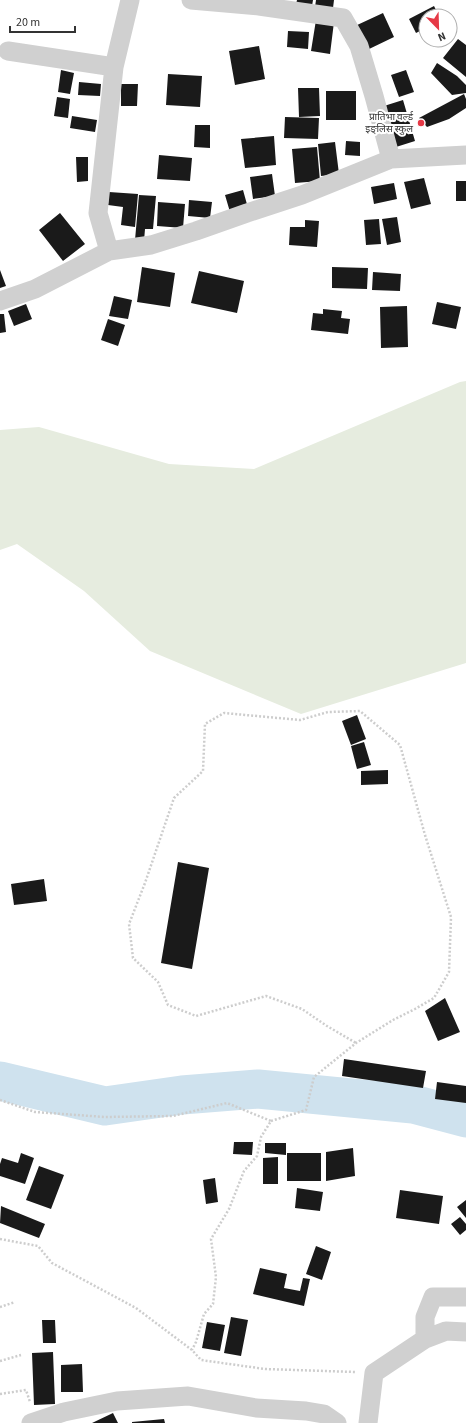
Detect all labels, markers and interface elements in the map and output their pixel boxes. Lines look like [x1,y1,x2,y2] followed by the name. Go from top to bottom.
[10,8,75,34] scale bar
[418,8,458,48] north arrow
[16,14,40,31] text: 20 m
[435,28,448,45] text: N
[365,110,414,136] place label: प्रातिभा वर्ल्ड इङ्लिस स्कुल
[416,118,426,128] marker: प्रातिभा वर्ल्ड इङ्लिस स्कुल

